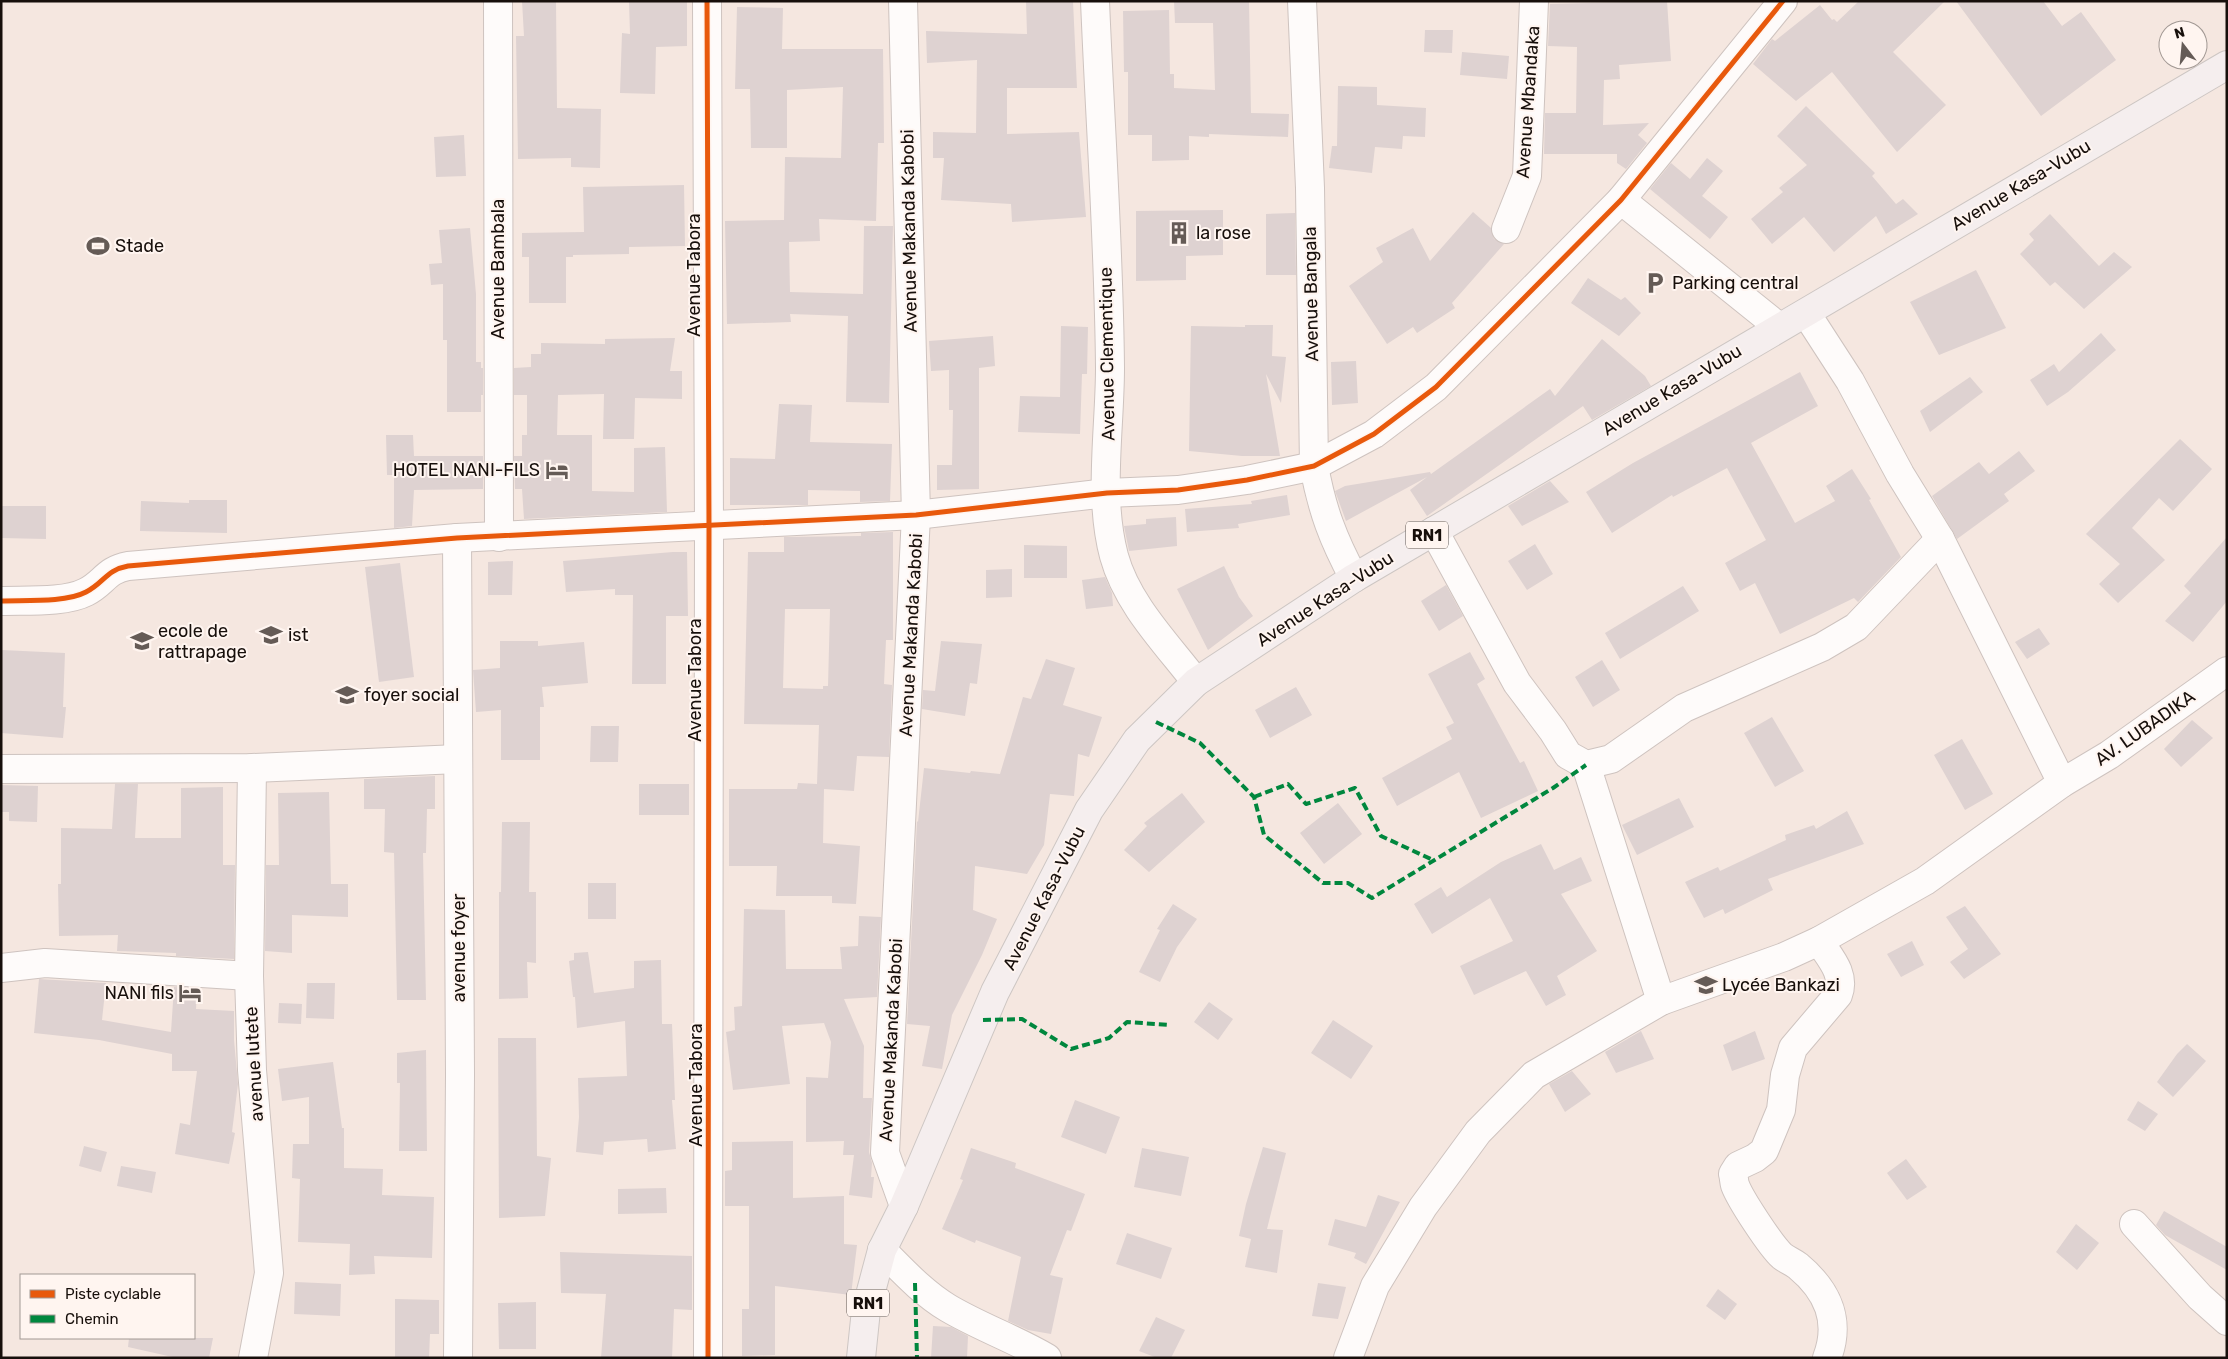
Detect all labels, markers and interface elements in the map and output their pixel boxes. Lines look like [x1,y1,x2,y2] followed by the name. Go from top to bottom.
[2158,20,2208,70] north arrow
[2172,23,2187,43] text: N
[1512,25,1544,179] street label: Avenue Mbandaka
[896,129,922,333] street label: Avenue Makanda Kabobi
[1947,135,2095,235] street label: Avenue Kasa-Vubu
[487,199,509,339] street label: Avenue Bambala
[683,213,705,337] street label: Avenue Tabora
[1166,220,1192,246] building icon: la rose
[1196,222,1251,244] place label: la rose
[1299,226,1323,362] street label: Avenue Bangala
[85,233,111,259] sports icon: Stade
[115,235,164,257] place label: Stade
[1094,267,1120,441] street label: Avenue Clementique
[1642,270,1668,296] parking icon: Parking central
[1672,272,1799,294] place label: Parking central
[1598,340,1746,440] street label: Avenue Kasa-Vubu
[544,457,570,483] hotel icon: HOTEL NANI-FILS
[393,459,540,481] place label: HOTEL NANI-FILS
[1406,522,1448,548] road number: RN1
[895,533,927,737] street label: Avenue Makanda Kabobi
[1252,547,1398,651] street label: Avenue Kasa-Vubu
[684,618,706,742] street label: Avenue Tabora
[158,620,247,663] place label: ecole de rattrapage
[258,622,284,648] school or university icon: ist
[288,624,309,646] place label: ist
[129,628,155,654] school or university icon: ecole de rattrapage
[334,682,360,708] school or university icon: foyer social
[364,684,459,706] place label: foyer social
[2091,685,2199,771] street label: AV. LUBADIKA
[998,822,1090,974] street label: Avenue Kasa-Vubu
[448,894,470,1002] street label: avenue foyer
[875,938,907,1142] street label: Avenue Makanda Kabobi
[1693,972,1719,998] school or university icon: Lycée Bankazi
[1722,974,1840,996] place label: Lycée Bankazi
[177,980,203,1006] hotel icon: NANI fils
[105,982,174,1004] place label: NANI fils
[240,1006,268,1122] street label: avenue lutete
[685,1023,707,1147] street label: Avenue Tabora
[20,1274,195,1339] legend
[65,1285,161,1303] text: Piste cyclable
[847,1290,889,1316] road number: RN1
[65,1310,119,1328] text: Chemin

